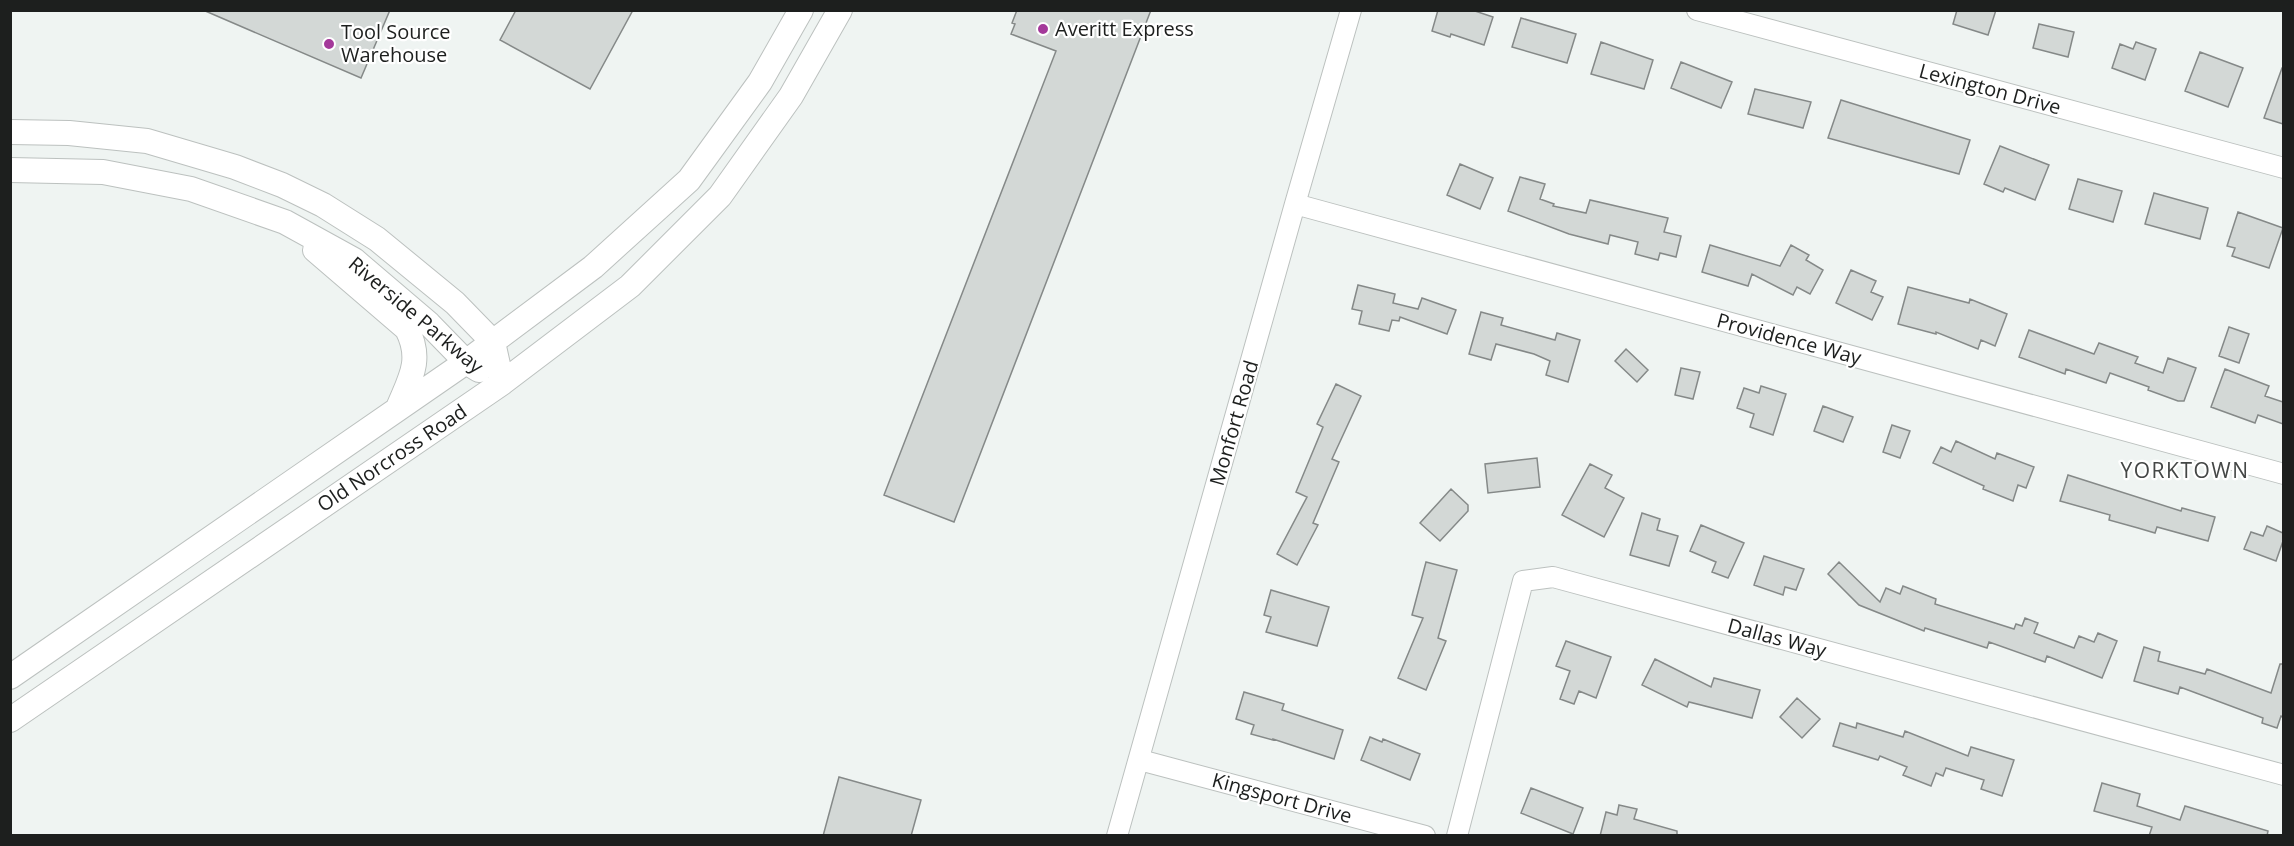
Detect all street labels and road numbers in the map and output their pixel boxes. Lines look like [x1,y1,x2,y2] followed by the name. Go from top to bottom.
[1916,57,2064,120] street label: Lexington Drive
[343,250,490,380] street label: Riverside Parkway
[1714,306,1865,371] street label: Providence Way
[1203,357,1264,489] street label: Monfort Road
[312,397,472,518] street label: Old Norcross Road
[1725,611,1830,664] street label: Dallas Way
[1209,766,1355,829] street label: Kingsport Drive

